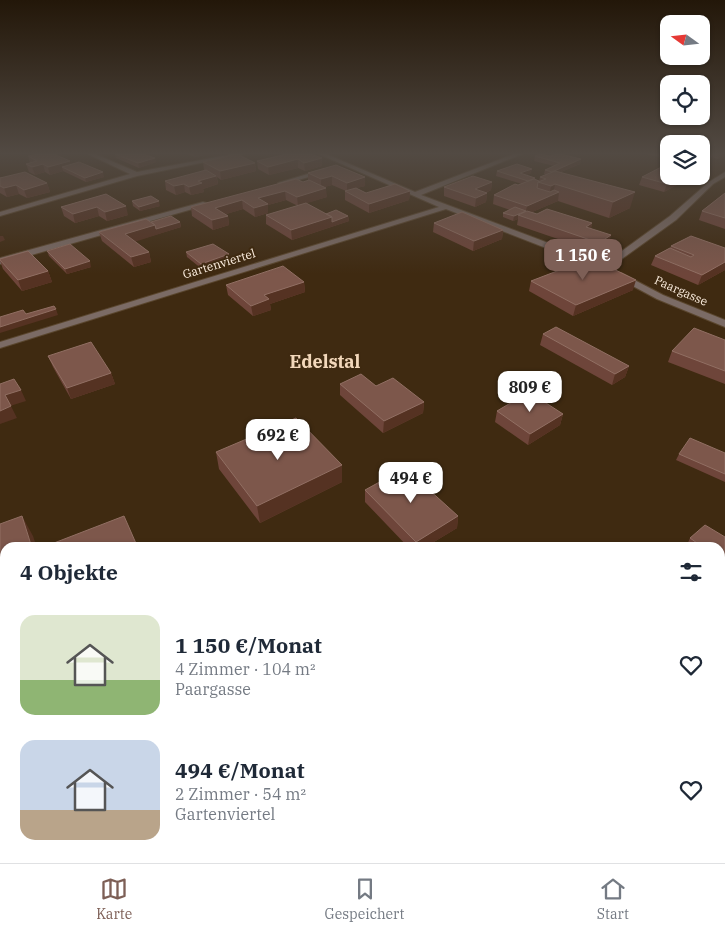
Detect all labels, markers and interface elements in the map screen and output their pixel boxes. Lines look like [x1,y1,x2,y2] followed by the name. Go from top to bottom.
[660,15,710,65] north arrow
[660,15,710,185] map controls
[660,75,710,125] button: locate
[660,135,710,185] button: layers
[537,238,629,281] pin: 1 150 €
[181,245,257,282] street label: Gartenviertel
[555,245,611,265] text: 1 150 €
[652,272,710,309] street label: Paargasse
[290,350,361,373] district label: Edelstal
[495,370,565,413] pin: 809 €
[509,377,551,397] text: 809 €
[243,418,313,461] pin: 692 €
[257,425,299,445] text: 692 €
[376,462,446,504] pin: 494 €
[390,468,432,488] text: 494 €
[20,558,118,586] text: 4 Objekte
[677,558,705,586] icon: filters
[175,631,322,659] text: 1 150 €/Monat
[60,635,120,695] icon: home
[677,651,705,679] icon: heart
[175,659,316,679] text: 4 Zimmer · 104 m²
[175,679,251,699] text: Paargasse
[175,756,304,784] text: 494 €/Monat
[60,760,120,820] icon: home
[677,776,705,804] icon: heart
[175,784,306,804] text: 2 Zimmer · 54 m²
[175,804,275,824] text: Gartenviertel
[96,875,132,923] tab: Karte
[325,875,404,923] tab: Gespeichert
[597,875,629,923] tab: Start

